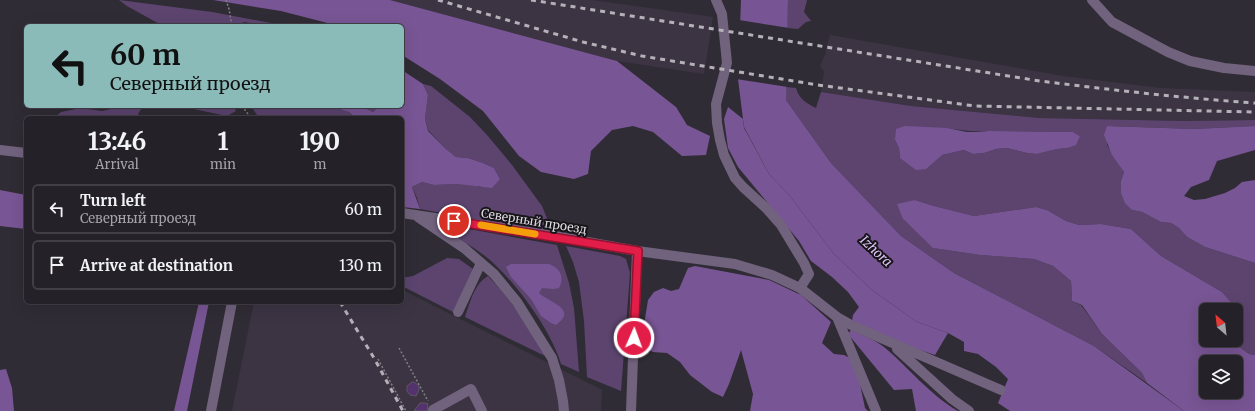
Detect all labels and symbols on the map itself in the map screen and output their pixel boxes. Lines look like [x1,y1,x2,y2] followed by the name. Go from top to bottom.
[437,204,471,238] pin
[480,205,588,237] street label: Северный проезд
[856,232,896,270] water label: Izhora
[1199,303,1243,347] north arrow
[613,317,655,359] position arrow

